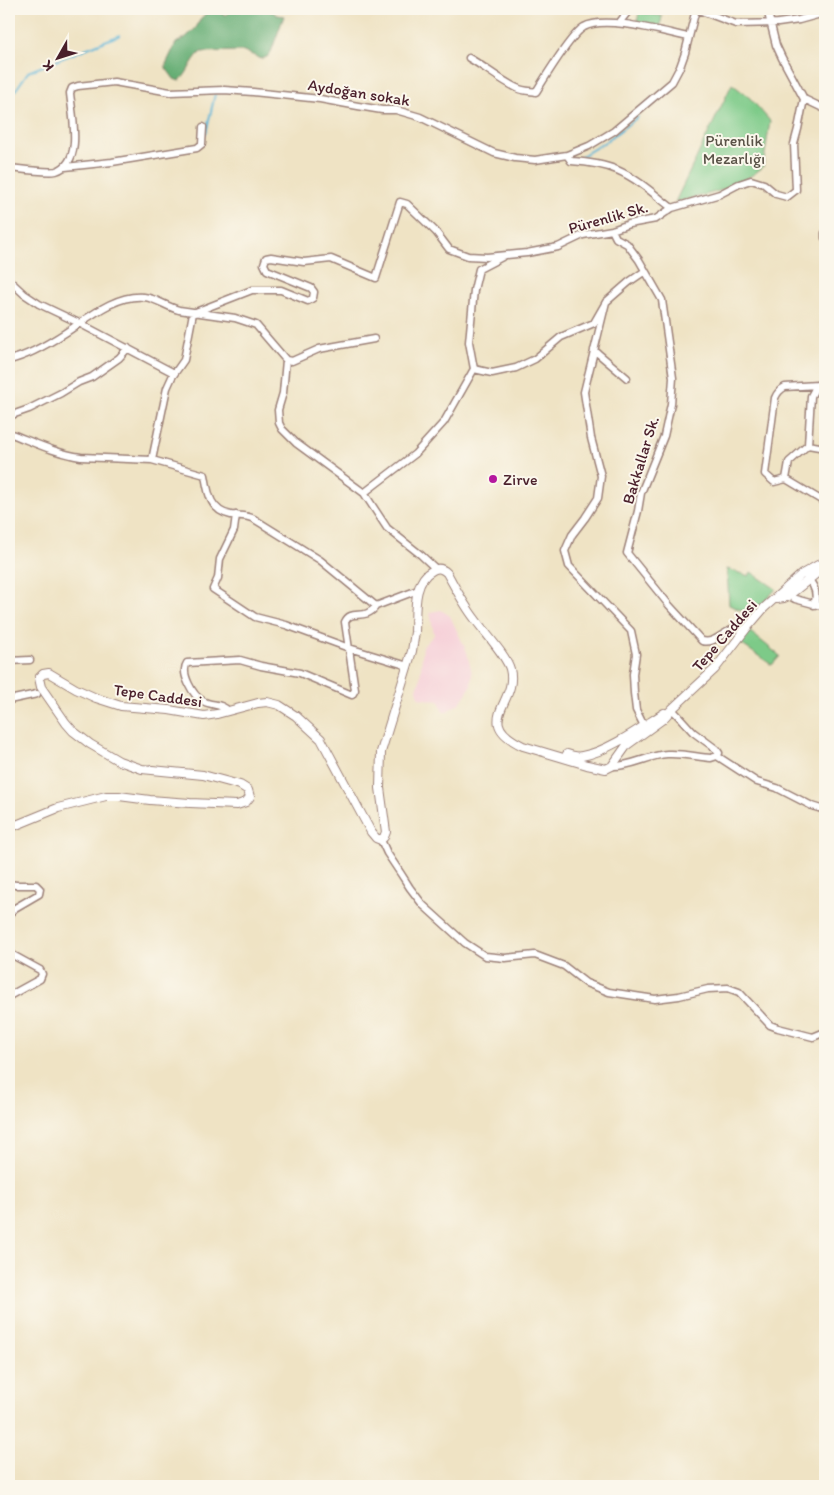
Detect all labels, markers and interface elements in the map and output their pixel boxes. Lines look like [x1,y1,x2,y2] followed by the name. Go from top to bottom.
[32,32,82,82] north arrow
[38,56,58,75] text: K
[307,75,412,110] street label: Aydoğan sokak
[703,131,765,168] park label: Pürenlik Mezarlığı
[566,197,650,238] street label: Pürenlik Sk.
[618,414,663,507] street label: Bakkallar Sk.
[503,470,538,489] place label: Zirve
[487,473,499,485] marker: Zirve
[688,595,761,675] street label: Tepe Caddesi
[112,680,204,711] street label: Tepe Caddesi

